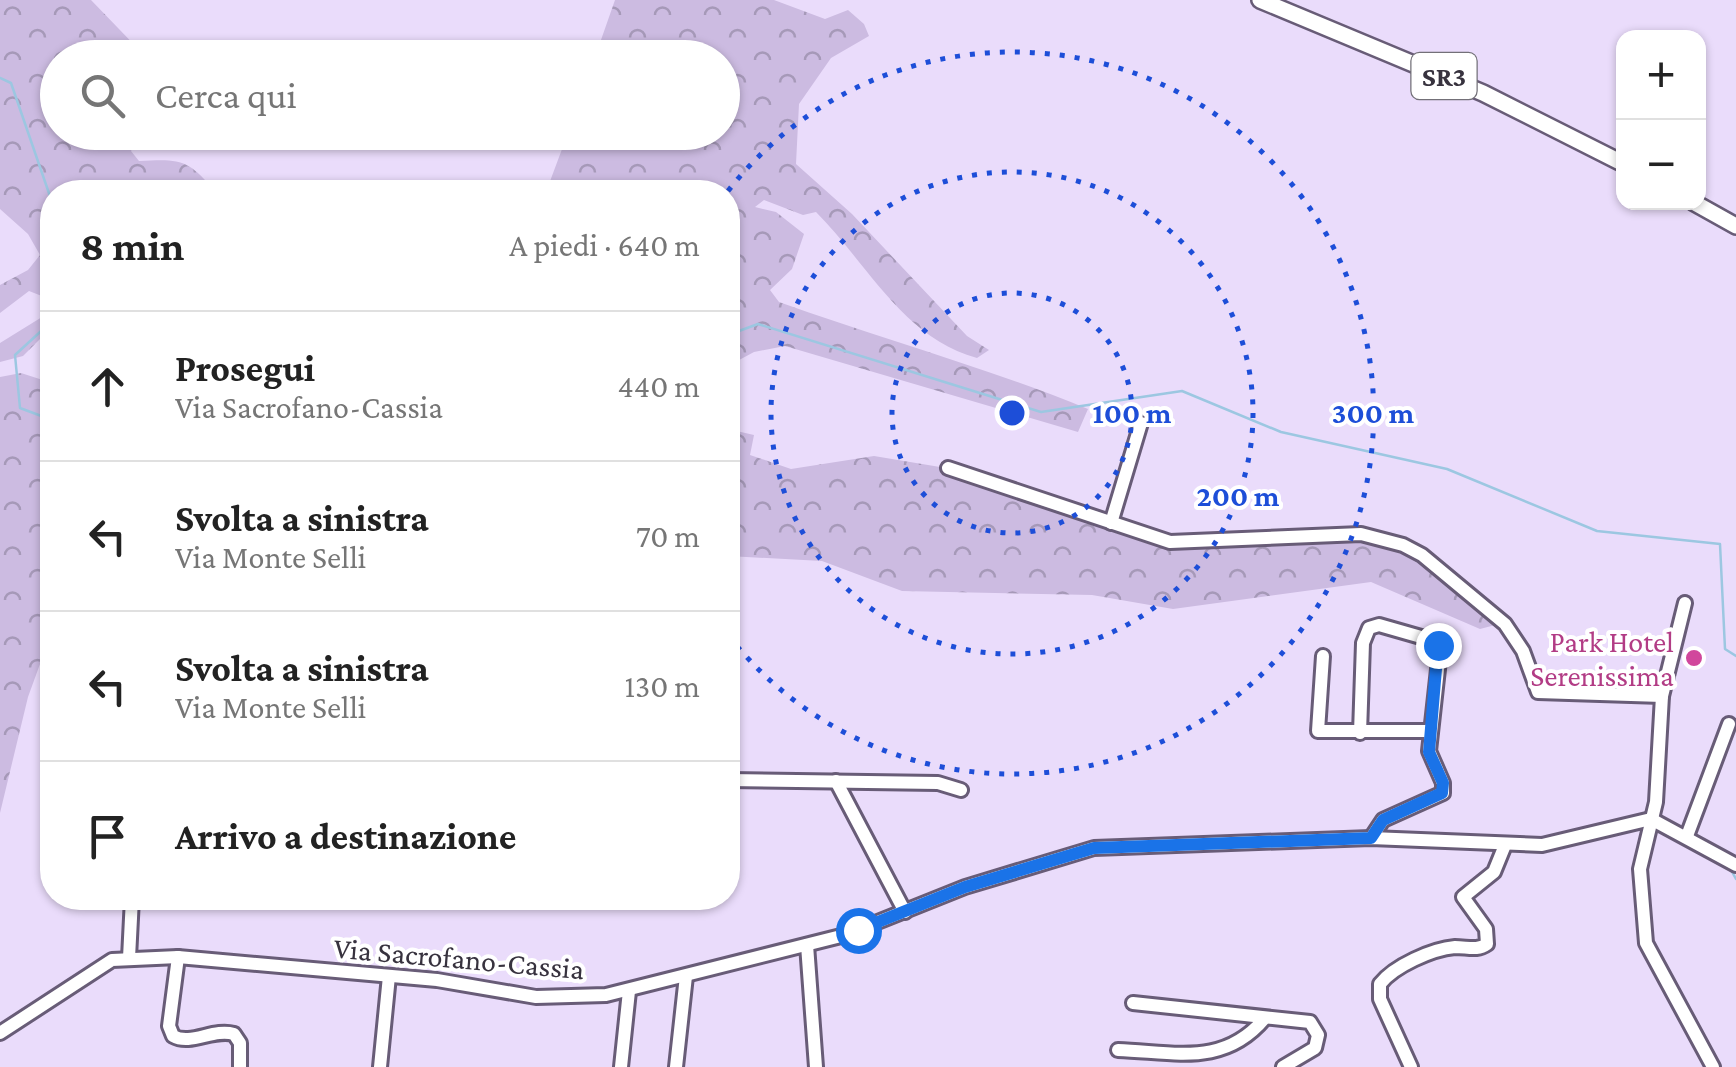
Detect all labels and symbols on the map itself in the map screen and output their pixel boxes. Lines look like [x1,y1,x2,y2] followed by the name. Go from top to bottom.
[1412,53,1476,99] road number: SR3
[994,395,1030,431] centre of rings
[1093,396,1172,429] text: 100 m
[1332,396,1415,429] text: 300 m
[1197,479,1280,512] text: 200 m
[1416,623,1462,669] route end
[1530,625,1674,692] place label: Park Hotel Serenissima
[1683,647,1705,669] marker: Park Hotel Serenissima
[836,908,882,954] route start
[332,931,586,985] street label: Via Sacrofano-Cassia

